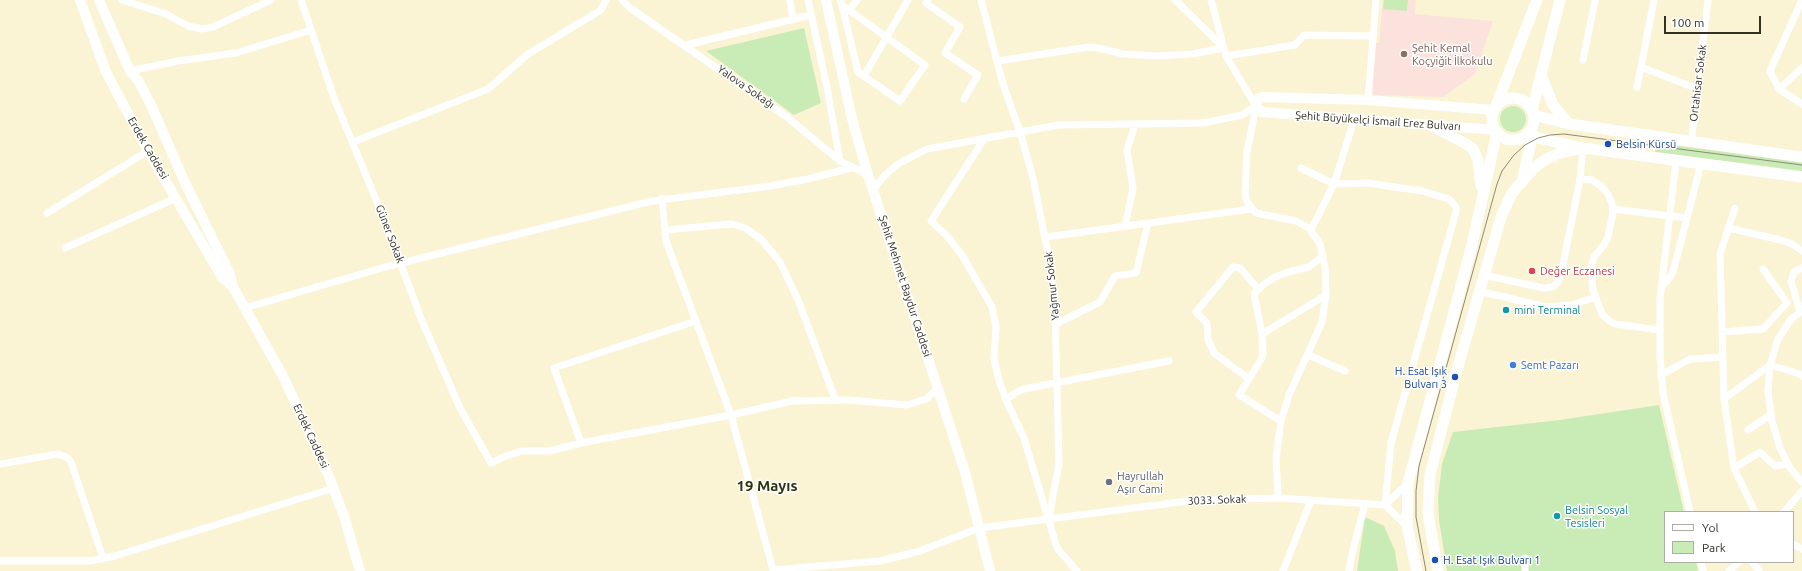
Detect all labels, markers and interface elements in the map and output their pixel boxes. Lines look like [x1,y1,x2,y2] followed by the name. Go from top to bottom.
[1666,8,1763,34] scale bar
[1671,16,1704,29] text: 100 m
[1412,41,1492,67] place label: Şehit Kemal Koçyiğit İlkokulu
[1687,44,1709,122] street label: Ortahisar Sokak
[1399,49,1409,59] marker: Şehit Kemal Koçyiğit İlkokulu
[715,62,777,112] street label: Yalova Sokağı
[1295,109,1461,133] street label: Şehit Büyükelçi İsmail Erez Bulvarı
[125,115,171,181] street label: Erdek Caddesi
[1616,137,1676,151] place label: Belsin Kürsü
[1603,139,1613,149] marker: Belsin Kürsü
[373,203,407,265] street label: Güner Sokak
[876,214,934,358] street label: Şehit Mehmet Baydur Caddesi
[1042,251,1062,321] street label: Yağmur Sokak
[1540,264,1615,278] place label: Değer Eczanesi
[1527,266,1537,276] marker: Değer Eczanesi
[1514,303,1580,317] place label: mini Terminal
[1501,305,1511,315] marker: mini Terminal
[1521,358,1579,372] place label: Semt Pazarı
[1508,360,1518,370] marker: Semt Pazarı
[1395,364,1447,390] place label: H. Esat Işık Bulvarı 3
[1450,372,1460,382] marker: H. Esat Işık Bulvarı 3
[290,402,332,470] street label: Erdek Caddesi
[1117,469,1164,495] place label: Hayrullah Aşır Cami
[736,477,798,495] district label: 19 Mayıs
[1104,477,1114,487] marker: Hayrullah Aşır Cami
[1187,492,1247,508] street label: 3033. Sokak
[1565,503,1628,529] place label: Belsin Sosyal Tesisleri
[1552,511,1562,521] marker: Belsin Sosyal Tesisleri
[1664,511,1794,563] legend
[1702,521,1719,534] text: Yol
[1702,541,1726,554] text: Park
[1443,553,1540,567] place label: H. Esat Işık Bulvarı 1
[1430,555,1440,565] marker: H. Esat Işık Bulvarı 1

